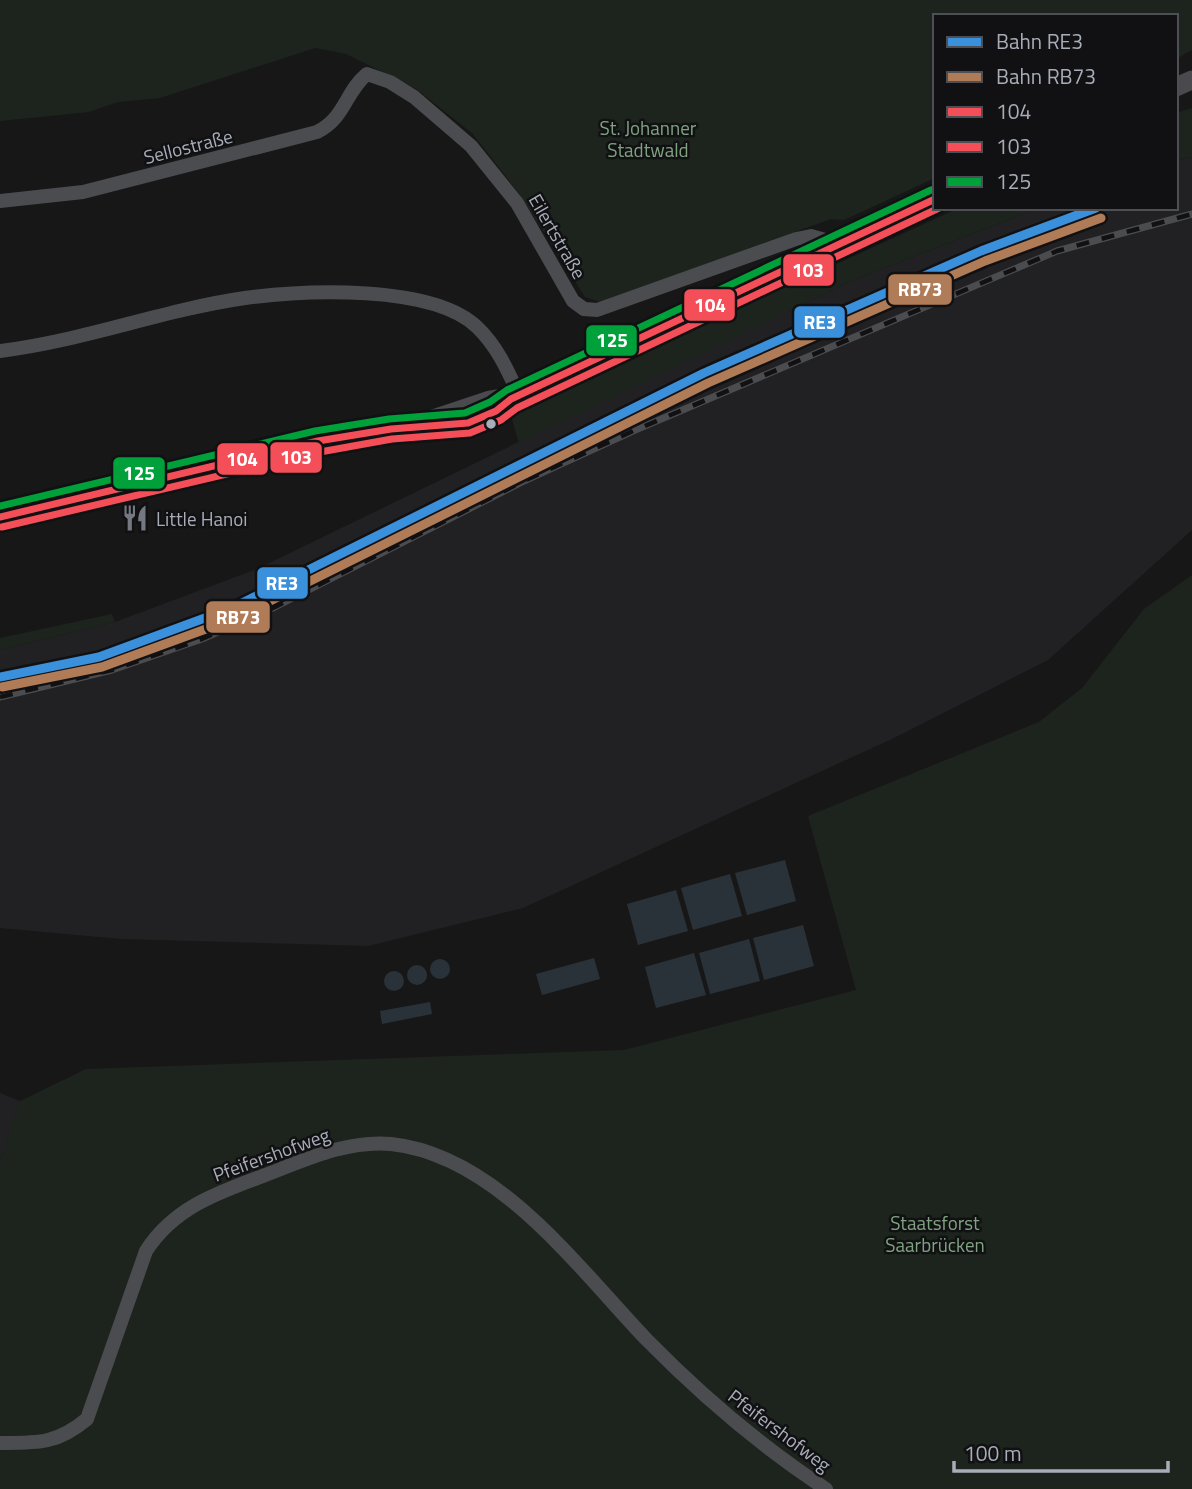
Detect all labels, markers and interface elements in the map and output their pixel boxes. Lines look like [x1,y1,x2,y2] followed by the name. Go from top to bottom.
[933,14,1178,210] legend
[996,25,1083,57] text: Bahn RE3
[996,60,1096,92] text: Bahn RB73
[996,95,1031,127] text: 104
[600,113,697,164] park label: St. Johanner Stadtwald
[140,121,236,171] street label: Sellostraße
[996,130,1031,162] text: 103
[996,165,1031,197] text: 125
[522,188,594,284] street label: Eilertstraße
[782,253,835,287] line badge: 103
[792,255,824,284] text: 103
[887,273,953,306] line badge: RB73
[898,274,942,303] text: RB73
[683,288,736,322] line badge: 104
[694,290,726,319] text: 104
[793,305,846,339] line badge: RE3
[804,307,836,336] text: RE3
[585,324,638,357] line badge: 125
[596,325,628,354] text: 125
[484,417,498,431] unlabelled marker
[269,441,323,474] line badge: 103
[216,442,269,476] line badge: 104
[280,442,312,471] text: 103
[226,444,258,473] text: 104
[112,456,166,490] line badge: 125
[123,458,155,487] text: 125
[120,503,150,533] restaurant icon: Little Hanoi
[156,504,248,533] place label: Little Hanoi
[256,566,309,600] line badge: RE3
[266,568,298,597] text: RE3
[205,600,271,634] line badge: RB73
[216,602,260,631] text: RB73
[208,1119,334,1189] street label: Pfeifershofweg
[885,1208,985,1259] park label: Staatsforst Saarbrücken
[722,1382,838,1479] street label: Pfeifershofweg
[954,1430,1168,1474] scale bar
[964,1437,1021,1469] text: 100 m

